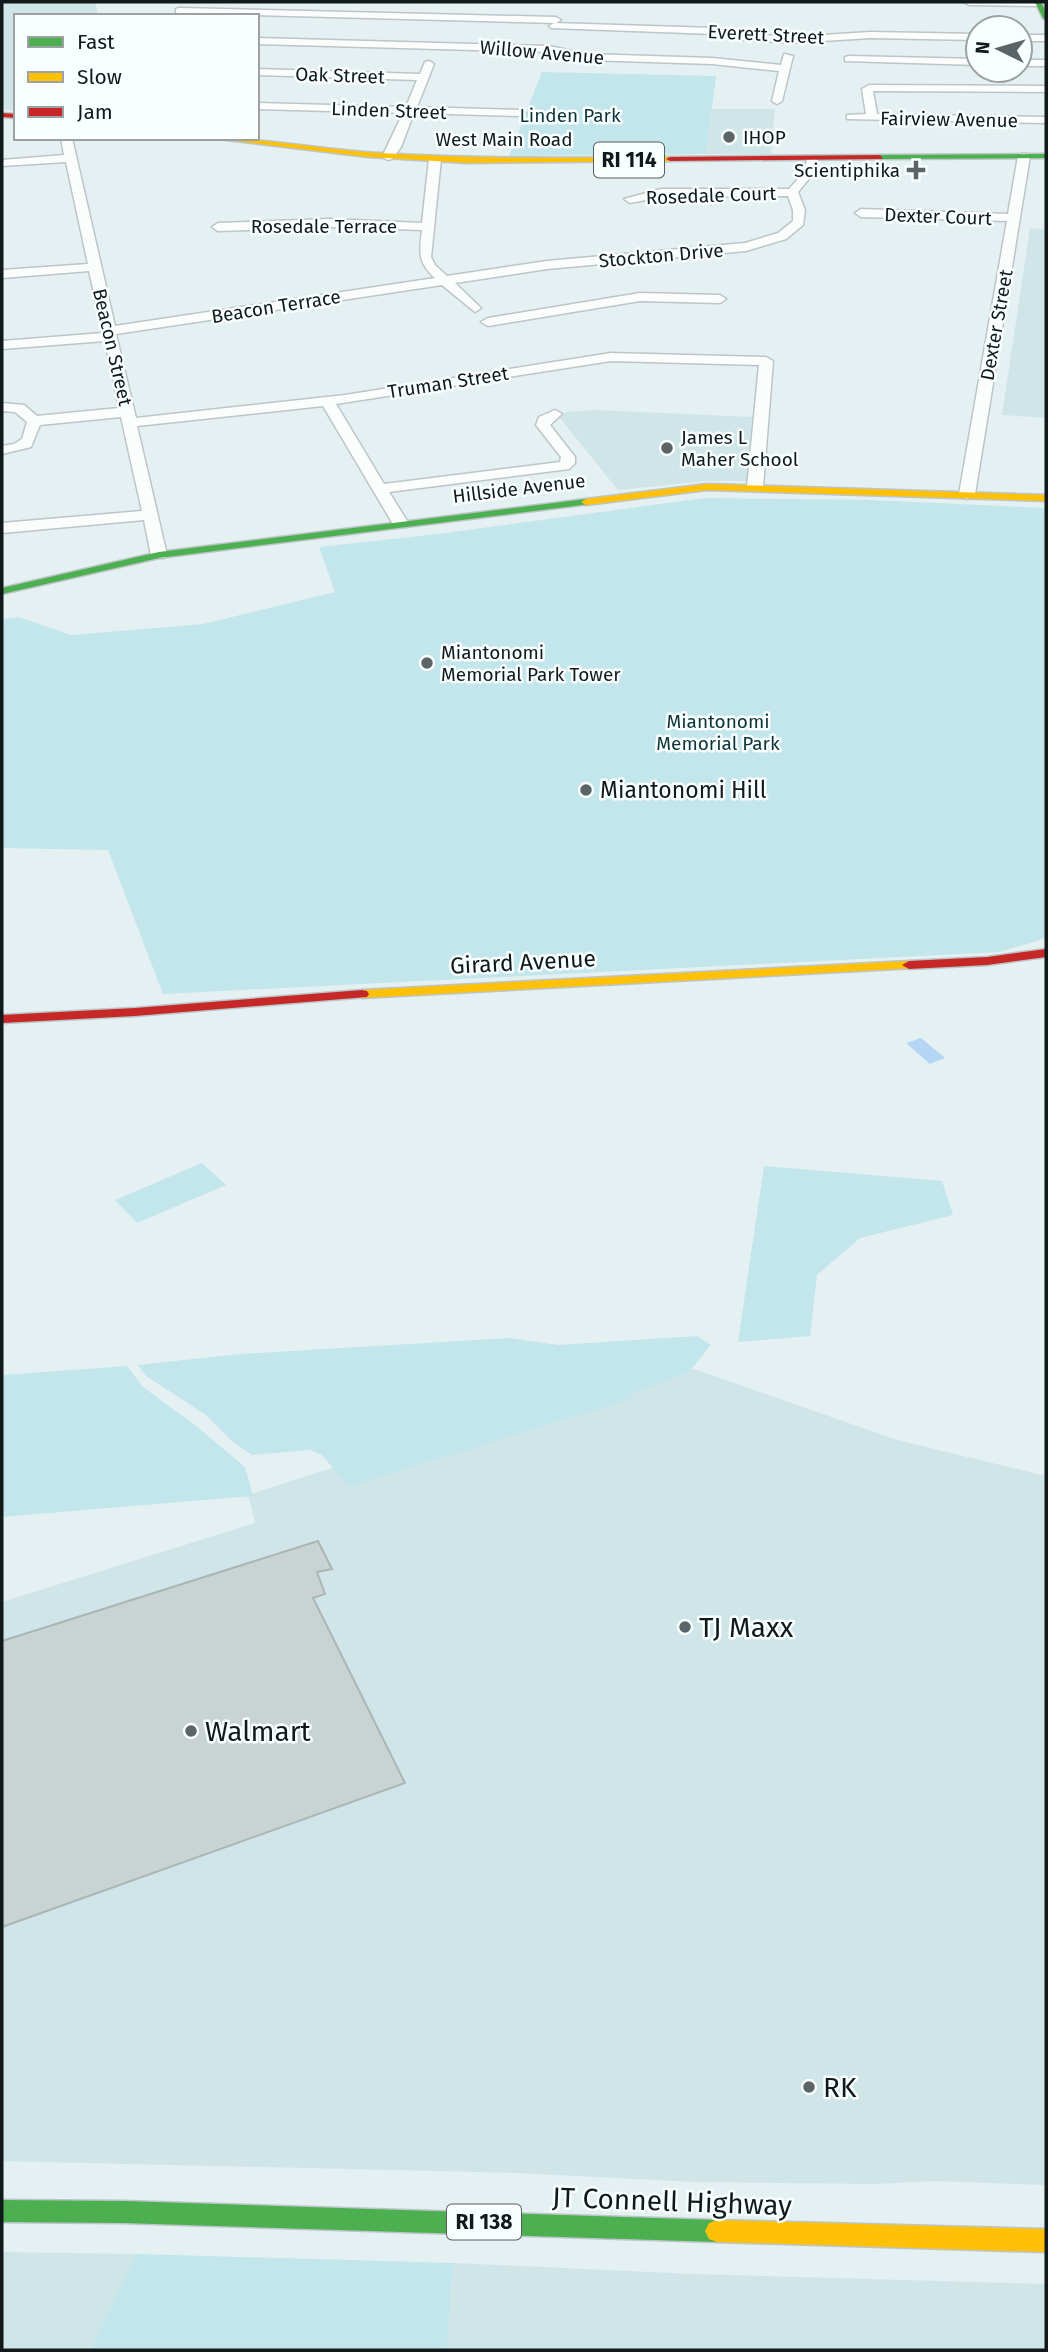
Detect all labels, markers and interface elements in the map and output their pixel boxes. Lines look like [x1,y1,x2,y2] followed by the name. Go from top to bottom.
[14,14,259,140] legend
[964,14,1034,84] north arrow
[707,20,825,49] street label: Everett Street
[77,29,115,55] text: Fast
[479,36,605,69] street label: Willow Avenue
[971,40,995,55] text: N
[295,62,385,89] street label: Oak Street
[77,64,122,90] text: Slow
[331,97,447,124] street label: Linden Street
[77,99,113,125] text: Jam
[519,104,621,127] park label: Linden Park
[880,107,1018,132] street label: Fairview Avenue
[743,126,786,149] place label: IHOP
[435,128,573,151] street label: West Main Road
[721,129,737,145] marker: IHOP
[594,142,664,178] road number: RI 114
[794,159,900,182] place label: Scientiphika
[906,160,926,180] marker: Scientiphika
[645,182,777,209] street label: Rosedale Court
[884,203,992,230] street label: Dexter Court
[251,215,397,238] street label: Rosedale Terrace
[598,239,724,272] street label: Stockton Drive
[975,268,1018,382] street label: Dexter Street
[210,285,342,328] street label: Beacon Terrace
[88,286,137,408] street label: Beacon Street
[386,362,510,403] street label: Truman Street
[681,426,799,471] place label: James L Maher School
[659,440,675,456] marker: James L Maher School
[451,469,587,508] street label: Hillside Avenue
[441,641,621,686] place label: Miantonomi Memorial Park Tower
[419,655,435,671] marker: Miantonomi Memorial Park Tower
[656,710,780,755] park label: Miantonomi Memorial Park
[600,776,767,804] place label: Miantonomi Hill
[578,782,594,798] marker: Miantonomi Hill
[449,944,597,980] street label: Girard Avenue
[699,1611,794,1644] place label: TJ Maxx
[677,1619,693,1635] marker: TJ Maxx
[205,1715,311,1748] place label: Walmart
[183,1723,199,1739] marker: Walmart
[823,2071,857,2104] place label: RK
[801,2079,817,2095] marker: RK
[551,2181,793,2222] street label: JT Connell Highway
[447,2204,521,2240] road number: RI 138

